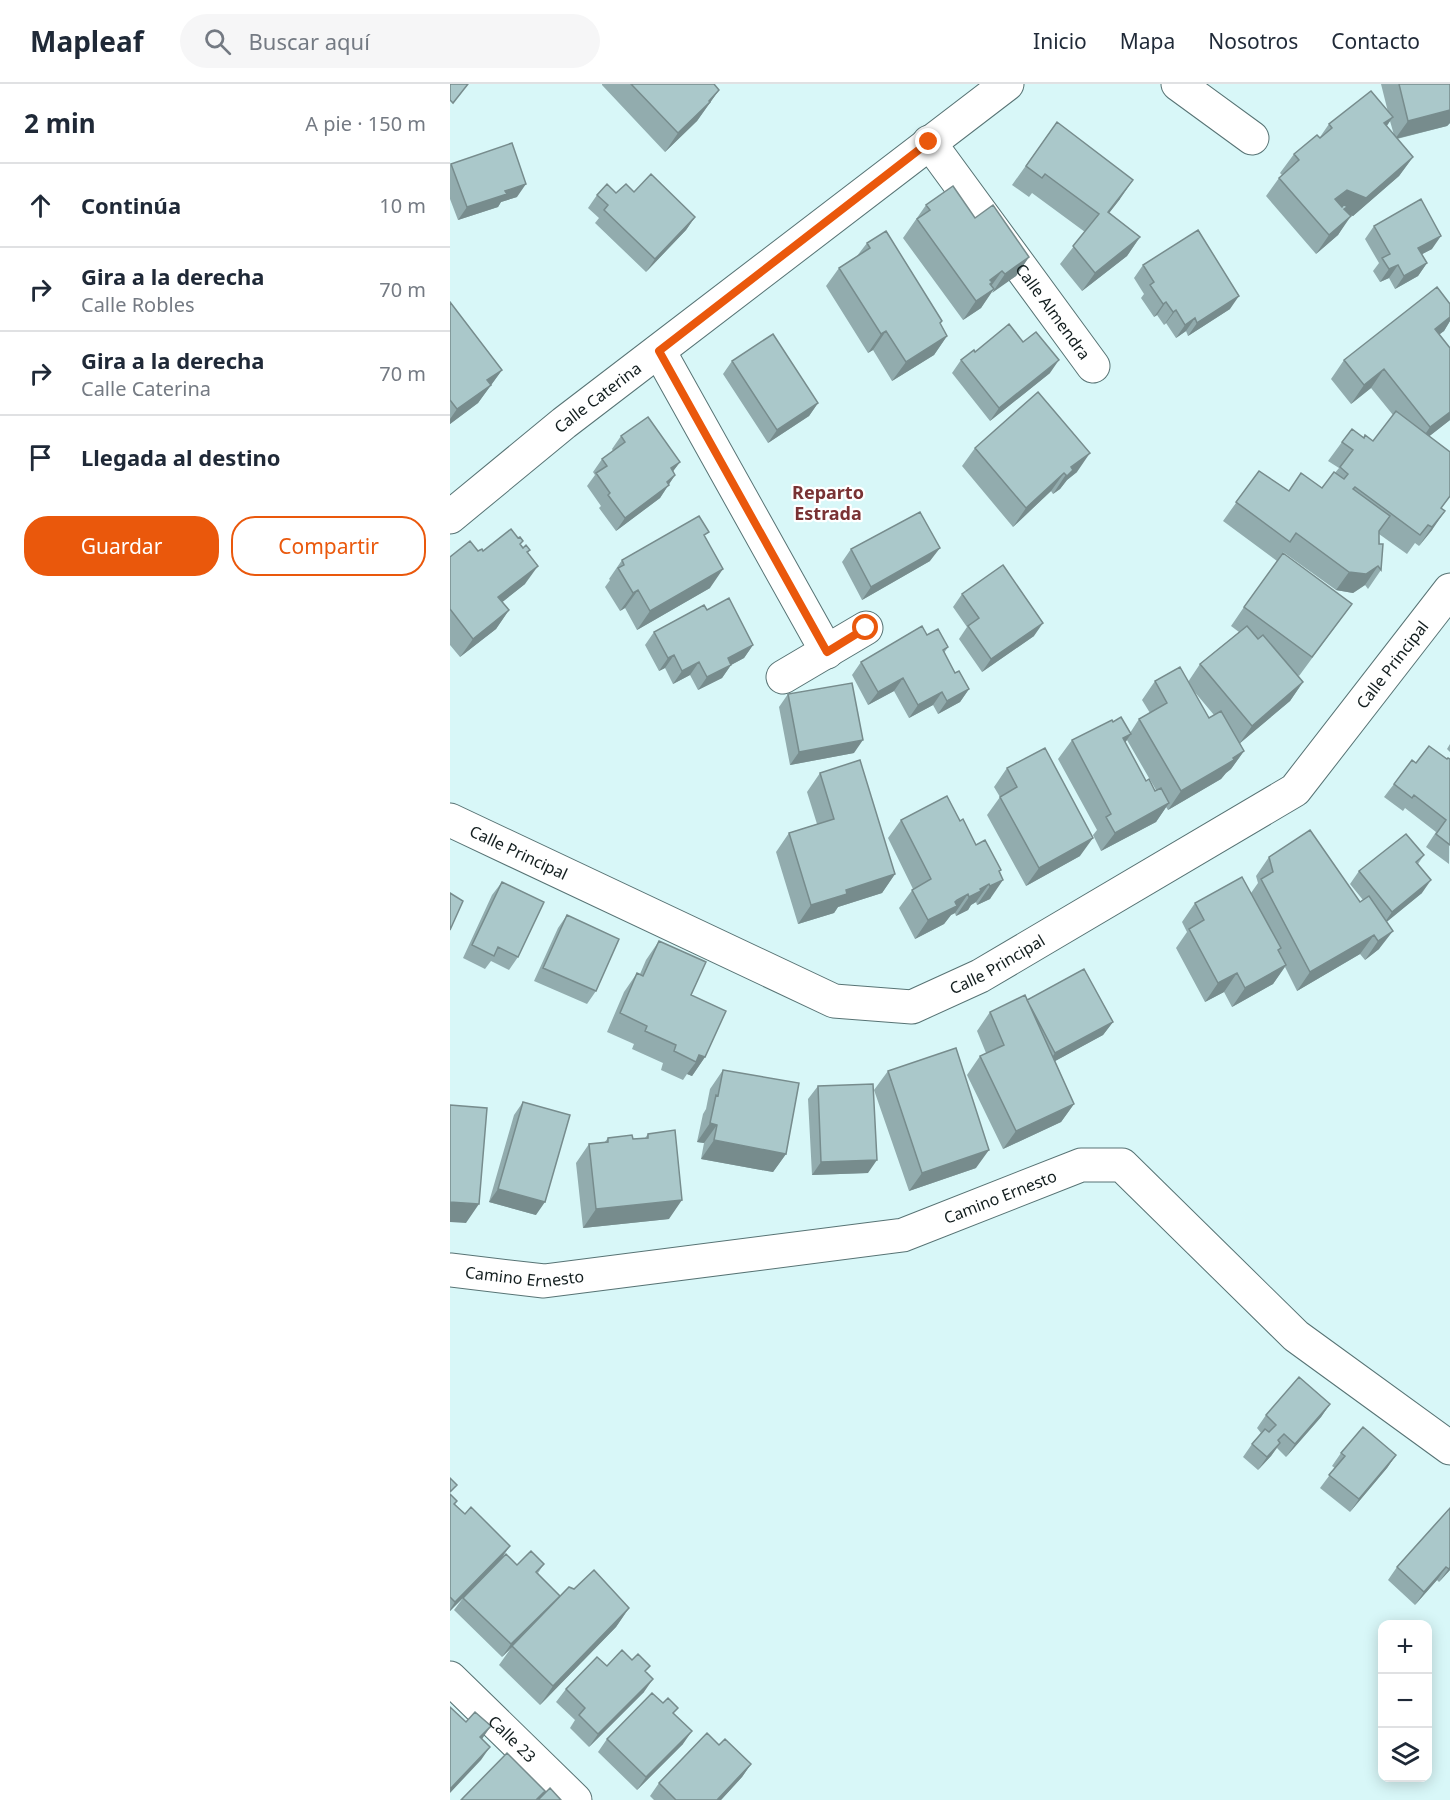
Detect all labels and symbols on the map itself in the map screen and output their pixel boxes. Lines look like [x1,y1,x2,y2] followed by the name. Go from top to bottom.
[915,128,941,154] route end
[1011,259,1096,364] street label: Calle Almendra
[549,357,646,438] street label: Calle Caterina
[792,480,864,525] district label: Reparto Estrada
[852,614,878,640] route start
[1351,616,1433,713] street label: Calle Principal
[466,820,571,885] street label: Calle Principal
[946,929,1049,999] street label: Calle Principal
[941,1165,1060,1229] street label: Camino Ernesto
[464,1261,585,1292] street label: Camino Ernesto
[483,1710,541,1767] street label: Calle 23

